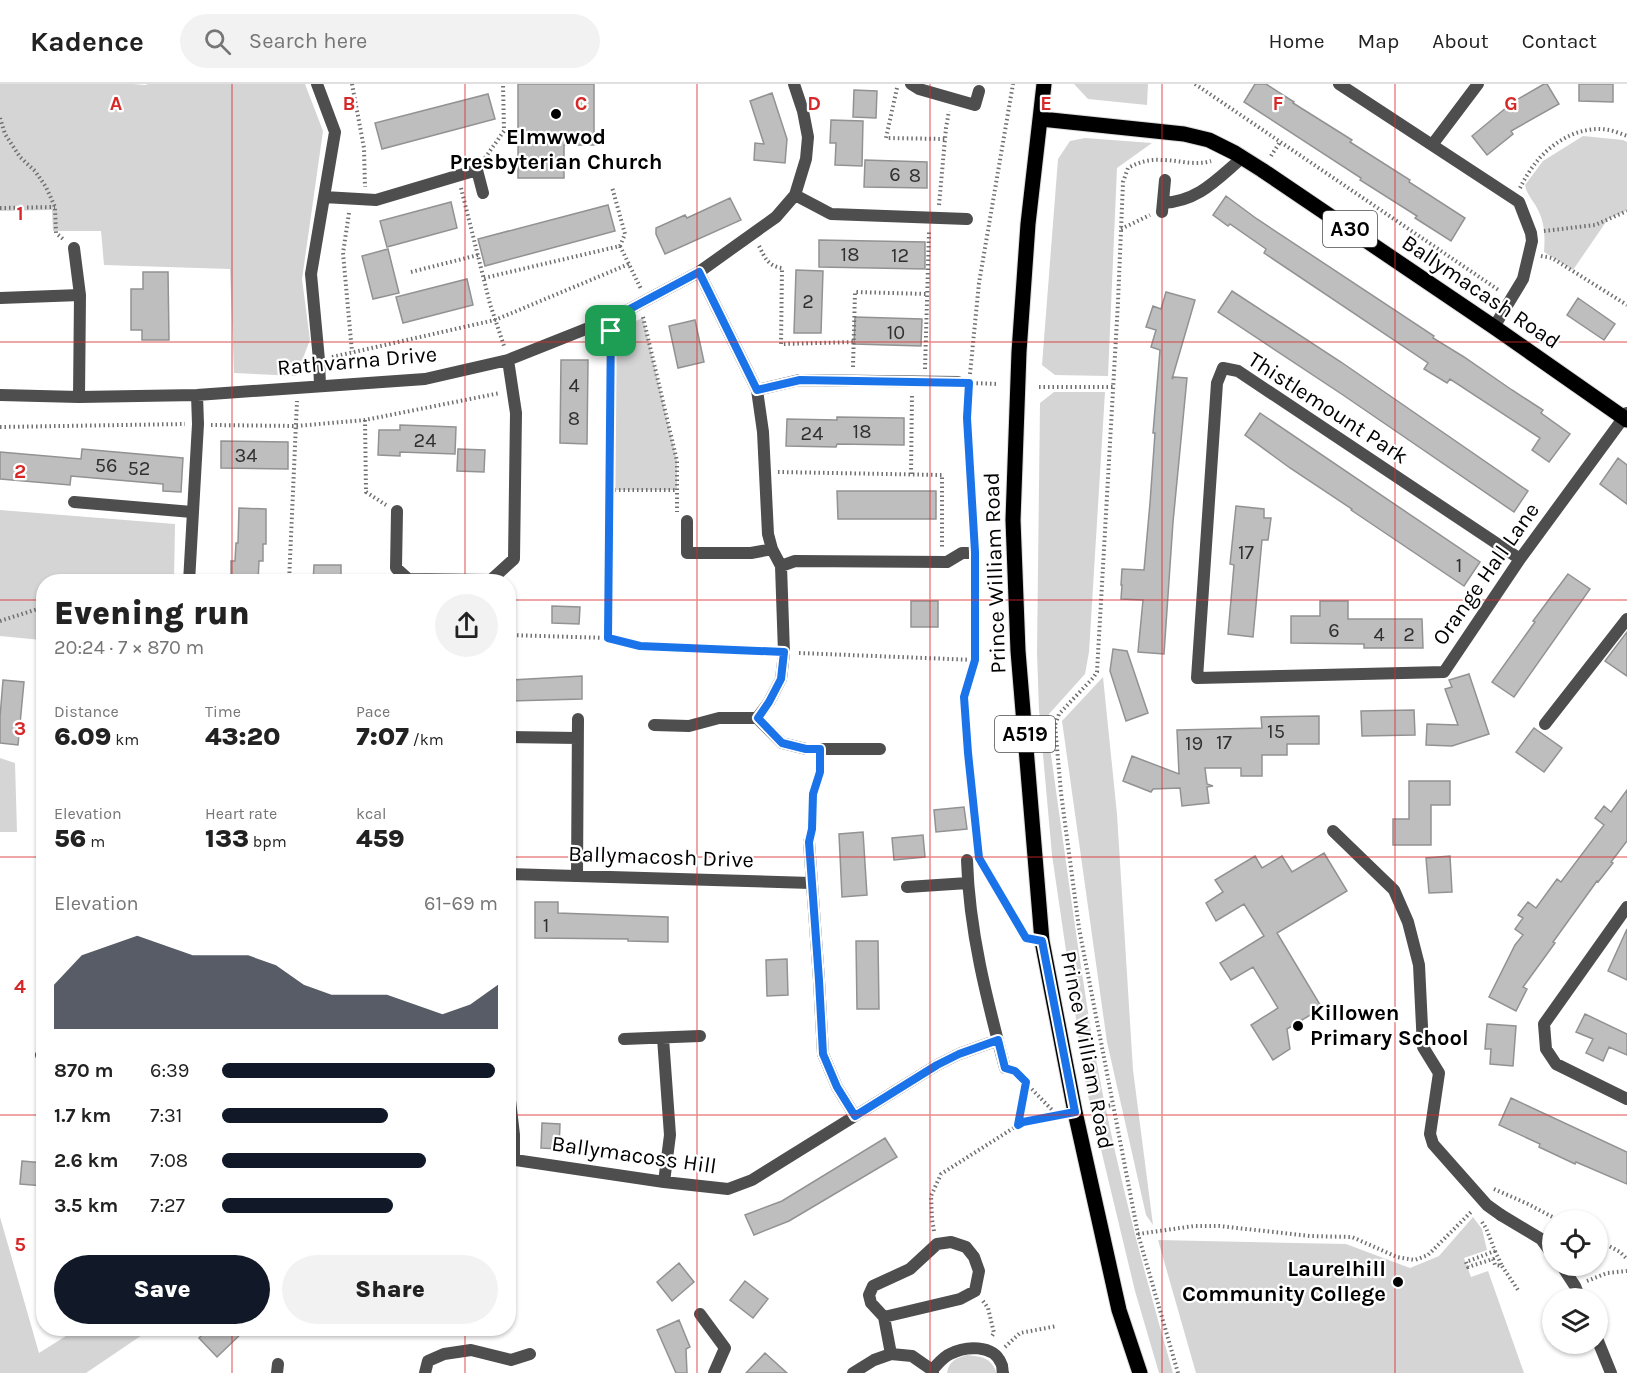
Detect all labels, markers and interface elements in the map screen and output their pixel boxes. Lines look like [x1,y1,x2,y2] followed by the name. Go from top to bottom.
[180,14,600,68] search box
[30,25,144,58] text: Kadence
[201,25,234,58] icon: search
[249,28,367,54] text: Search here
[1269,29,1325,53] text: Home
[1358,29,1399,53] text: Map
[1432,29,1489,53] text: About
[1522,29,1597,53] text: Contact
[110,92,123,115] text: A
[343,92,355,115] text: B
[575,92,587,115] text: C
[807,92,821,115] text: D
[1040,92,1052,115] text: E
[1273,92,1284,115] text: F
[1504,92,1518,115] text: G
[549,107,563,121] marker: Elmwwod Presbyterian Church
[449,124,663,175] place label: Elmwwod Presbyterian Church
[889,163,901,186] house number: 6
[909,164,921,187] house number: 8
[16,202,24,225] text: 1
[1323,211,1377,247] road number: A30
[1397,229,1565,355] street label: Ballymacash Road
[841,243,859,266] house number: 18
[891,244,909,267] house number: 12
[802,290,814,313] house number: 2
[585,305,636,356] pin
[594,314,627,347] icon: arrive
[887,321,905,344] house number: 10
[276,341,438,381] street label: Rathvarna Drive
[1243,347,1413,469] street label: Thistlemount Park
[568,374,580,397] house number: 4
[568,407,580,430] house number: 8
[853,420,871,443] house number: 18
[801,422,823,445] house number: 24
[414,429,436,452] house number: 24
[235,444,257,467] house number: 34
[95,454,117,477] house number: 56
[128,457,150,480] house number: 52
[14,460,26,483] text: 2
[978,472,1012,674] street label: Prince William Road
[1427,498,1545,650] street label: Orange Hall Lane
[1238,541,1255,564] house number: 17
[1456,554,1462,577] house number: 1
[54,594,250,632] text: Evening run
[435,594,498,657] button: share
[1328,619,1340,642] house number: 6
[1373,623,1385,646] house number: 4
[1403,623,1415,646] house number: 2
[54,636,204,659] text: 20:24 · 7 × 870 m
[54,702,119,721] text: Distance
[205,702,241,721] text: Time
[356,702,390,721] text: Pace
[995,716,1055,752] road number: A519
[14,717,26,740] text: 3
[1267,720,1285,743] house number: 15
[54,721,112,752] text: 6.09
[205,721,281,752] text: 43:20
[356,721,409,752] text: 7:07
[112,730,139,749] text: km
[409,730,444,749] text: /km
[1216,731,1233,754] house number: 17
[1185,732,1203,755] house number: 19
[54,804,122,823] text: Elevation
[205,804,277,823] text: Heart rate
[356,804,387,823] text: kcal
[54,823,86,854] text: 56
[205,823,249,854] text: 133
[356,823,405,854] text: 459
[86,832,105,851] text: m
[249,832,287,851] text: bpm
[568,841,754,873] street label: Ballymacosh Drive
[54,892,139,915] text: Elevation
[424,892,498,915] text: 61–69 m
[543,914,549,937] house number: 1
[1055,949,1119,1151] street label: Prince William Road
[14,975,26,998] text: 4
[1310,1000,1469,1051] place label: Killowen Primary School
[1291,1019,1305,1033] marker: Killowen Primary School
[54,1059,114,1082] text: 870 m
[150,1059,189,1082] text: 6:39
[54,1104,111,1127] text: 1.7 km
[150,1104,182,1127] text: 7:31
[550,1131,718,1179] street label: Ballymacoss Hill
[54,1149,118,1172] text: 2.6 km
[150,1149,188,1172] text: 7:08
[54,1194,118,1217] text: 3.5 km
[150,1194,185,1217] text: 7:27
[1542,1210,1608,1354] map controls
[1542,1210,1608,1276] button: locate
[14,1233,26,1256] text: 5
[54,1255,270,1324] button: Save
[282,1255,498,1324] button: Share
[1182,1256,1386,1307] place label: Laurelhill Community College
[1391,1275,1405,1289] marker: Laurelhill Community College
[1542,1288,1608,1354] button: layers

